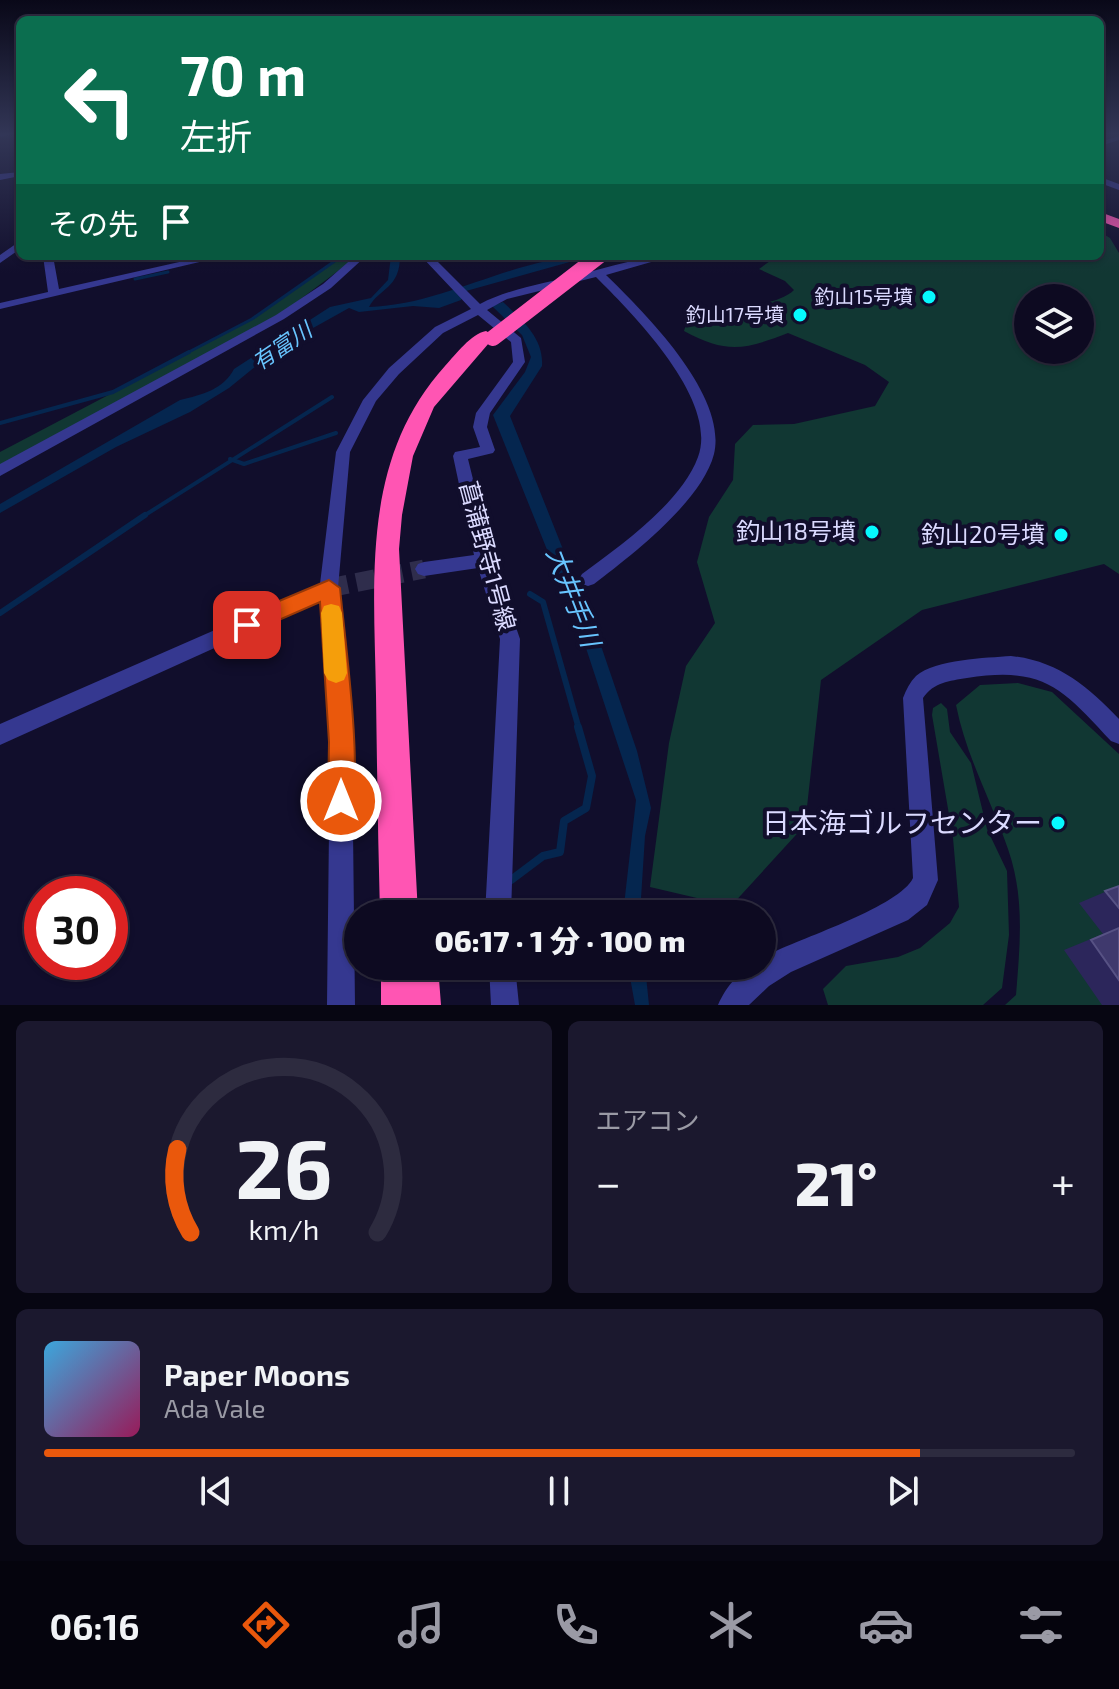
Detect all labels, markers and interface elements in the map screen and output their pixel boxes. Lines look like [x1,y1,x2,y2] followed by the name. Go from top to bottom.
[180,40,306,107] text: 70 m
[48,48,152,152] icon: left
[180,114,252,157] text: 左折
[154,200,198,244] icon: arrive
[48,205,138,241] text: その先
[814,284,913,308] place label: 釣山15号墳
[1014,284,1094,364] map controls
[1014,284,1094,364] button: layers
[920,288,938,306] marker: 釣山15号墳
[686,302,784,326] place label: 釣山17号墳
[791,306,809,324] marker: 釣山17号墳
[247,315,318,374] water label: 有富川
[455,478,522,634] street label: 菖蒲野寺1号線
[736,516,856,545] place label: 釣山18号墳
[921,519,1045,548] place label: 釣山20号墳
[863,523,881,541] marker: 釣山18号墳
[1052,526,1070,544] marker: 釣山20号墳
[541,542,609,653] water label: 大井手川
[213,591,281,659] pin
[225,603,269,647] icon: arrive
[299,759,383,843] position arrow
[762,805,1042,839] place label: 日本海ゴルフセンター
[1049,814,1067,832] marker: 日本海ゴルフセンター
[24,876,128,980] speed limit sign: 30
[434,922,686,958] text: 06:17 · 1 分 · 100 m
[596,1104,700,1135] text: エアコン
[235,1116,332,1216] text: 26
[795,1146,877,1218] text: 21°
[596,1155,621,1208] text: −
[1051,1155,1075,1208] text: +
[248,1211,319,1246] text: km/h
[164,1356,350,1392] text: Paper Moons
[164,1392,266,1423] text: Ada Vale
[194,1469,238,1513] icon: previous
[537,1469,581,1513] icon: pause
[881,1469,925,1513] icon: next
[238,1597,294,1653] icon: directions
[393,1597,449,1653] icon: music
[548,1597,604,1653] icon: phone
[703,1597,759,1653] icon: climate
[858,1597,914,1653] icon: car
[1013,1597,1069,1653] icon: filters
[49,1604,140,1647] text: 06:16

